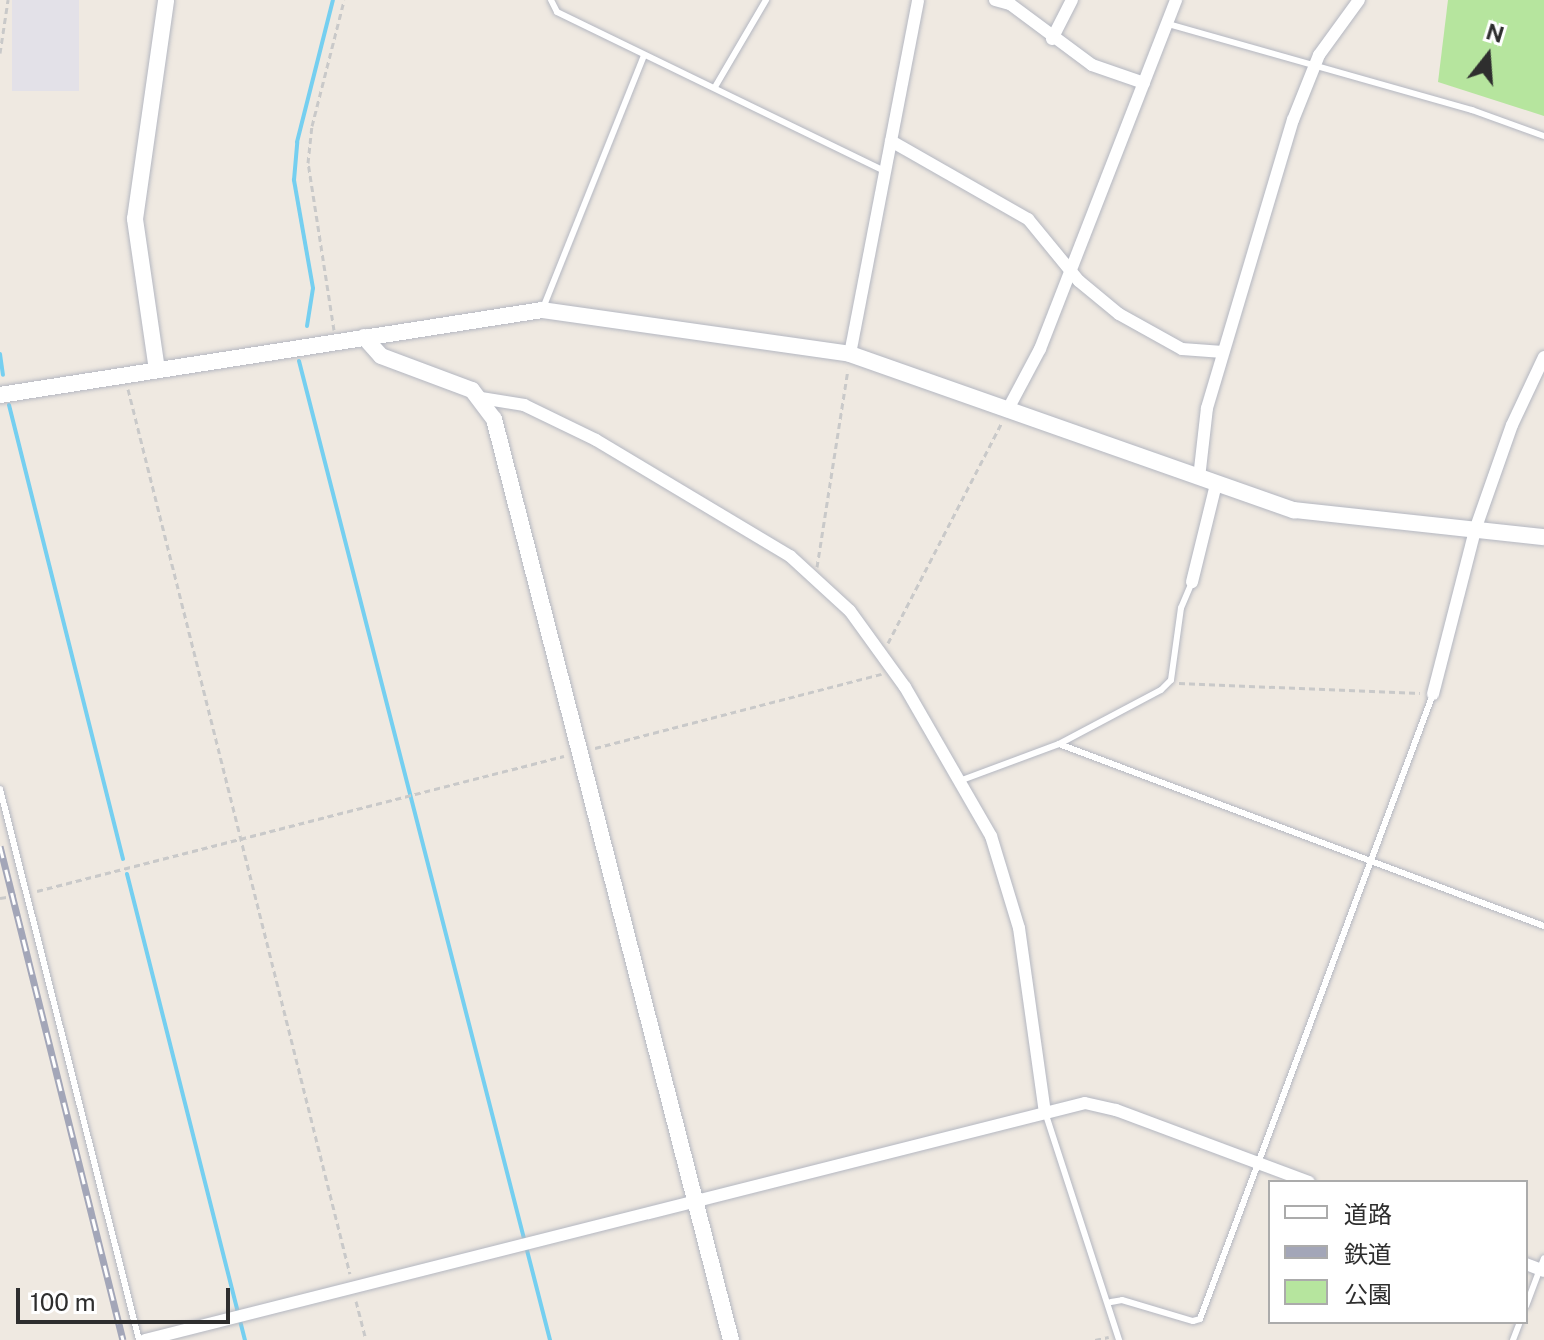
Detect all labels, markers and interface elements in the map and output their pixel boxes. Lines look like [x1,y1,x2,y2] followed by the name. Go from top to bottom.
[1448,16,1528,96] north arrow
[1483,18,1507,48] text: N
[1268,1180,1528,1324] legend
[1344,1200,1392,1228] text: 道路
[1344,1240,1392,1268] text: 鉄道
[20,1272,234,1322] scale bar
[1344,1280,1392,1308] text: 公園
[30,1288,96,1316] text: 100 m

